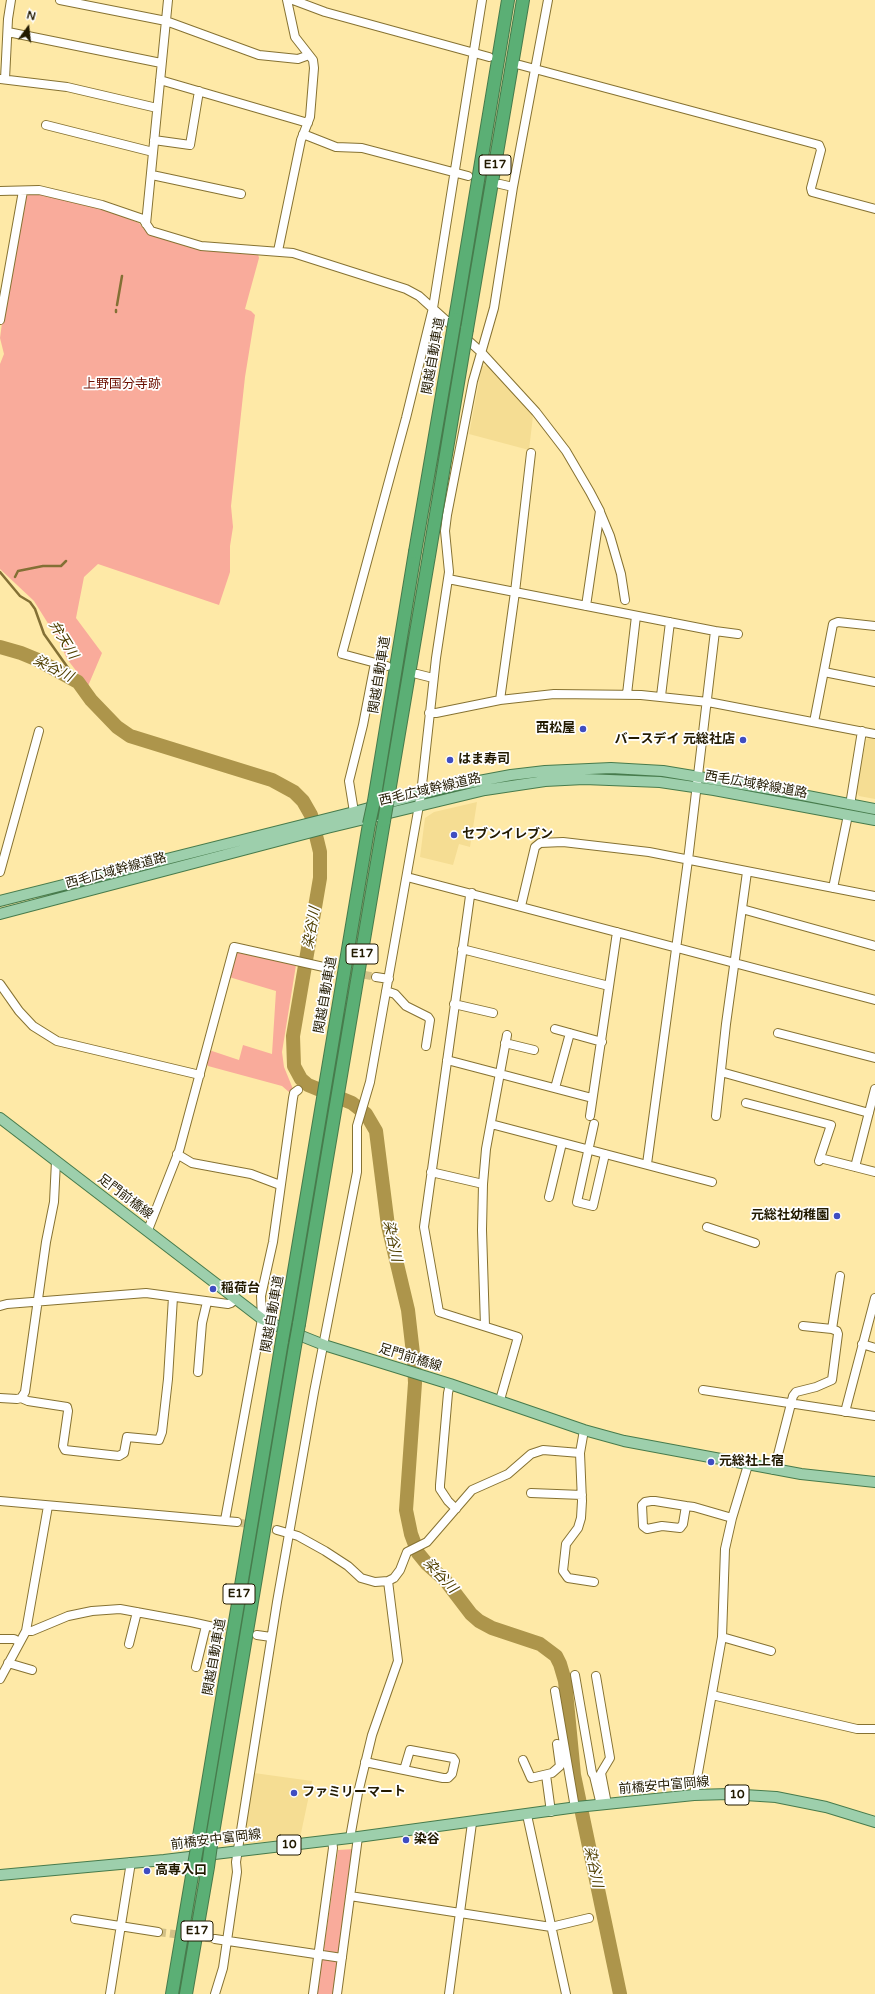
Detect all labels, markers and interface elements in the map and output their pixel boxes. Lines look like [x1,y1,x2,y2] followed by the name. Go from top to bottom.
[8,8,48,48] north arrow
[25,9,37,23] text: N
[479,155,511,175] road number: E17
[420,316,448,396] street label: 関越自動車道
[83,377,161,393] park label: 上野国分寺跡
[45,618,81,662] water label: 弁天川
[366,635,394,715] street label: 関越自動車道
[30,652,76,686] water label: 染谷川
[536,721,575,737] place label: 西松屋
[578,724,588,734] marker: 西松屋
[615,732,735,748] place label: バースデイ 元総社店
[738,735,748,745] marker: バースデイ 元総社店
[458,752,510,768] place label: はま寿司
[445,755,455,765] marker: はま寿司
[703,768,809,802] street label: 西毛広域幹線道路
[378,771,482,809] street label: 西毛広域幹線道路
[462,827,553,843] place label: セブンイレブン
[449,830,459,840] marker: セブンイレブン
[64,850,168,892] street label: 西毛広域幹線道路
[300,906,324,950] water label: 染谷川
[346,944,378,964] road number: E17
[312,955,340,1035] street label: 関越自動車道
[94,1171,156,1223] street label: 足門前橋線
[751,1208,829,1224] place label: 元総社幼稚園
[832,1211,842,1221] marker: 元総社幼稚園
[379,1219,405,1263] water label: 染谷川
[259,1274,287,1354] street label: 関越自動車道
[221,1281,260,1297] place label: 稲荷台
[208,1284,218,1294] marker: 稲荷台
[377,1341,443,1375] street label: 足門前橋線
[719,1454,784,1470] place label: 元総社上宿
[706,1457,716,1467] marker: 元総社上宿
[420,1555,460,1597] water label: 染谷川
[223,1584,255,1604] road number: E17
[201,1617,229,1697] street label: 関越自動車道
[618,1774,710,1798] street label: 前橋安中富岡線
[302,1785,406,1801] place label: ファミリーマート
[725,1785,749,1805] road number: 10
[289,1788,299,1798] marker: ファミリーマート
[170,1827,262,1853] street label: 前橋安中富岡線
[414,1832,440,1848] place label: 染谷
[277,1835,301,1855] road number: 10
[401,1835,411,1845] marker: 染谷
[580,1845,606,1889] water label: 染谷川
[155,1863,207,1879] place label: 高専入口
[142,1866,152,1876] marker: 高専入口
[181,1921,213,1941] road number: E17

